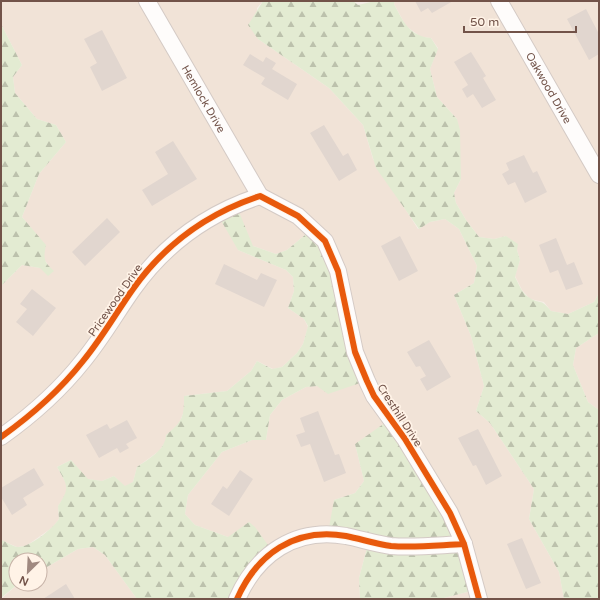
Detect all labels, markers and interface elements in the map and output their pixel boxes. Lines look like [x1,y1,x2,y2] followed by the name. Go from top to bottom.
[464,8,576,34] scale bar
[470,15,499,29] text: 50 m
[523,50,574,126] street label: Oakwood Drive
[179,63,228,135] street label: Hemlock Drive
[86,262,145,339] street label: Pricewood Drive
[374,381,425,449] street label: Cresthill Drive
[8,552,48,592] north arrow
[17,573,31,588] text: N

